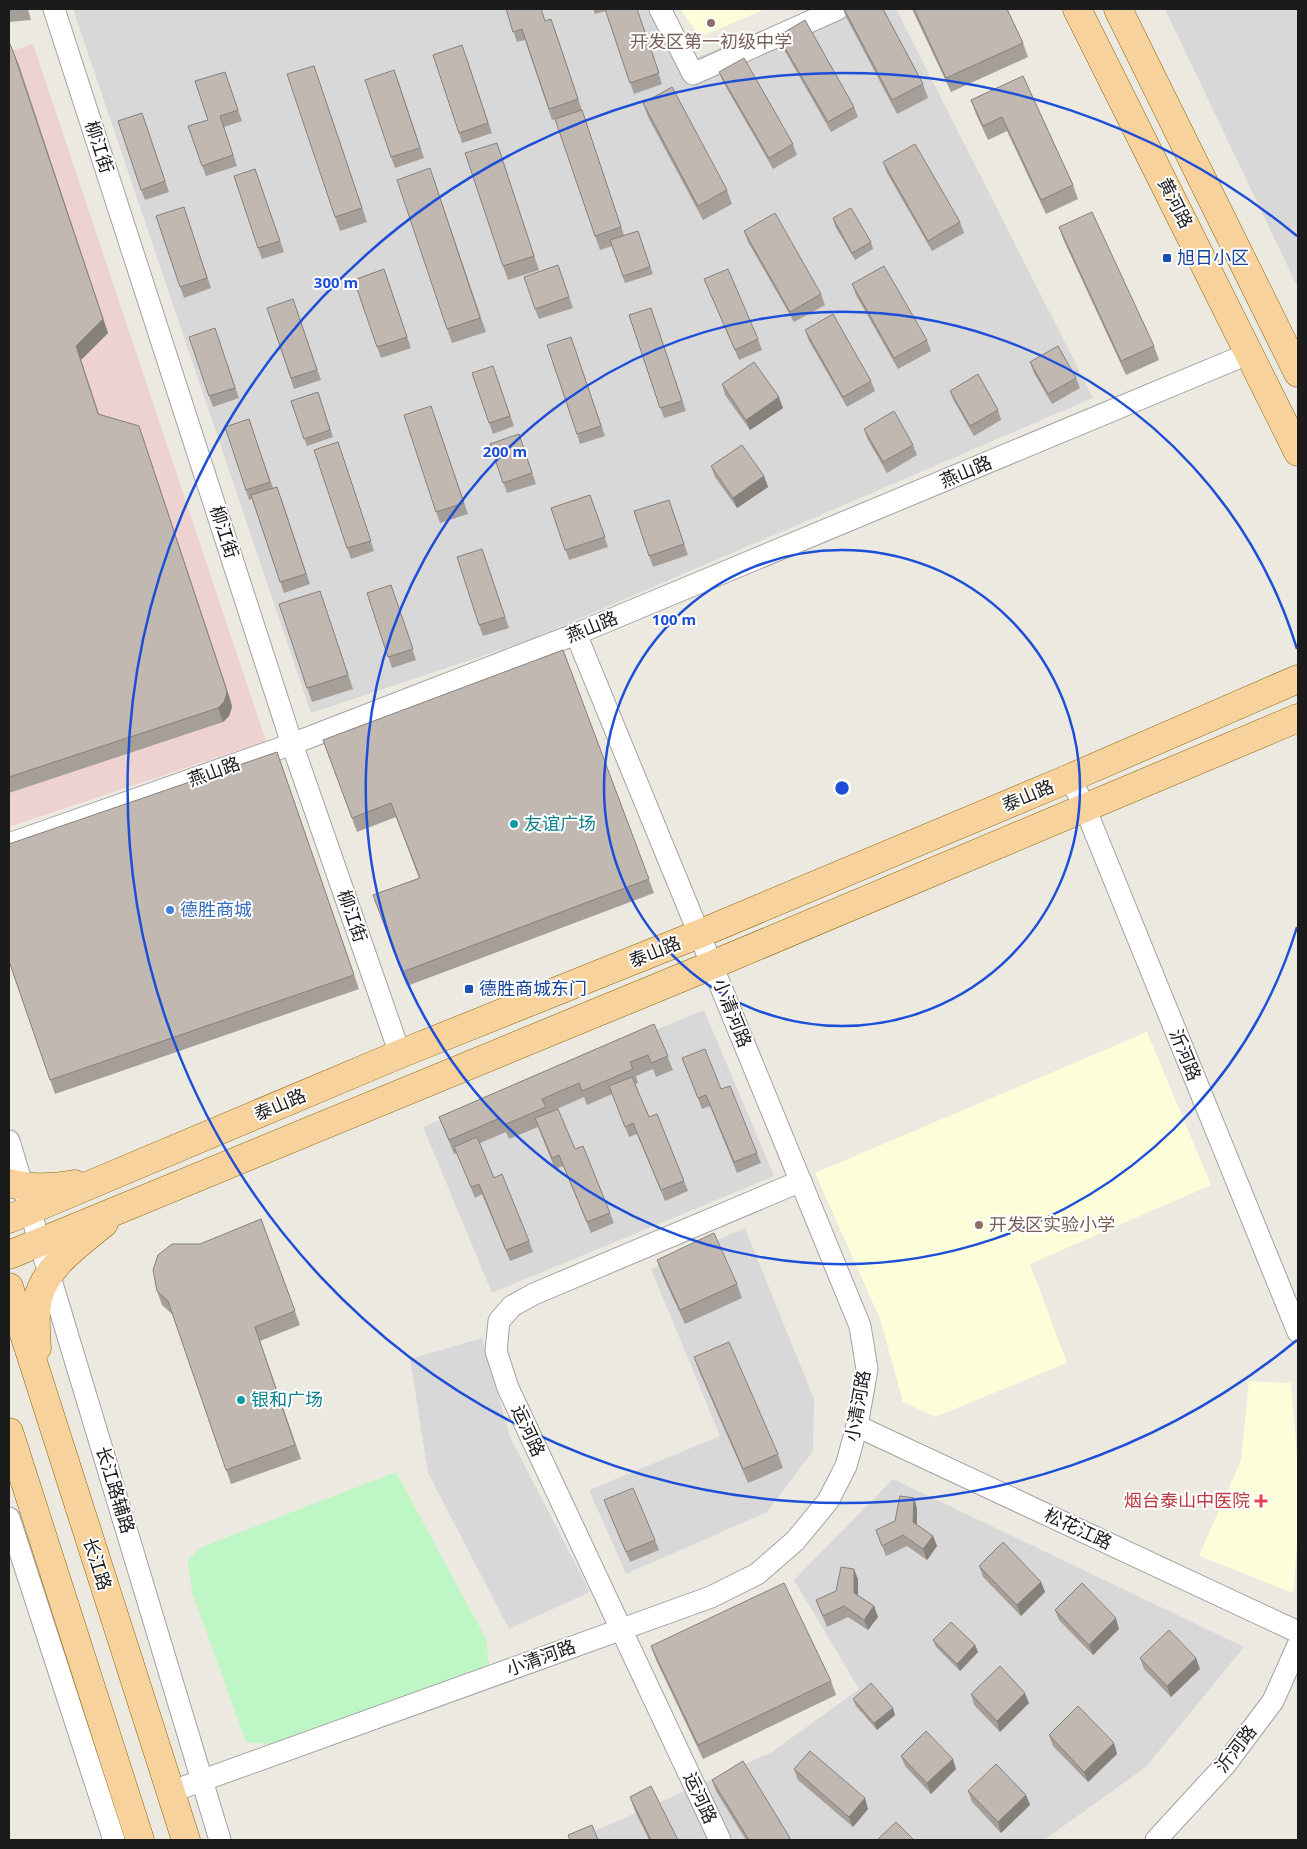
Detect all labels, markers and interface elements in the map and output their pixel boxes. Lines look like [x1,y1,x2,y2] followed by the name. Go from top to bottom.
[705,17,717,29] marker: 开发区第一初级中学
[630,29,792,53] place label: 开发区第一初级中学
[80,117,120,176] street label: 柳江街
[1153,173,1199,232] street label: 黄河路
[1177,245,1249,269] place label: 旭日小区
[1161,252,1173,264] marker: 旭日小区
[314,272,358,292] text: 300 m
[483,441,527,461] text: 200 m
[936,449,995,493] street label: 燕山路
[205,502,245,561] street label: 柳江街
[562,605,621,647] street label: 燕山路
[652,609,696,629] text: 100 m
[184,751,243,792] street label: 燕山路
[998,773,1057,817] street label: 泰山路
[833,779,851,797] centre of rings
[524,811,596,835] place label: 友谊广场
[508,818,520,830] marker: 友谊广场
[333,886,373,945] street label: 柳江街
[180,897,252,921] place label: 德胜商城
[164,904,176,916] marker: 德胜商城
[625,930,684,972] street label: 泰山路
[708,975,758,1050] street label: 小清河路
[479,976,587,1000] place label: 德胜商城东门
[463,983,475,995] marker: 德胜商城东门
[1165,1025,1207,1084] street label: 沂河路
[250,1082,309,1126] street label: 泰山路
[989,1212,1115,1236] place label: 开发区实验小学
[973,1219,985,1231] marker: 开发区实验小学
[839,1368,875,1443] street label: 小清河路
[251,1387,323,1411] place label: 银和广场
[235,1394,247,1406] marker: 银和广场
[507,1401,551,1460] street label: 运河路
[91,1443,141,1536] street label: 长江路辅路
[1124,1488,1250,1512] place label: 烟台泰山中医院
[1254,1494,1268,1508] marker: 烟台泰山中医院
[1041,1502,1116,1554] street label: 松花江路
[78,1534,118,1593] street label: 长江路
[503,1633,579,1681] street label: 小清河路
[1209,1720,1261,1777] street label: 沂河路
[679,1768,723,1827] street label: 运河路

